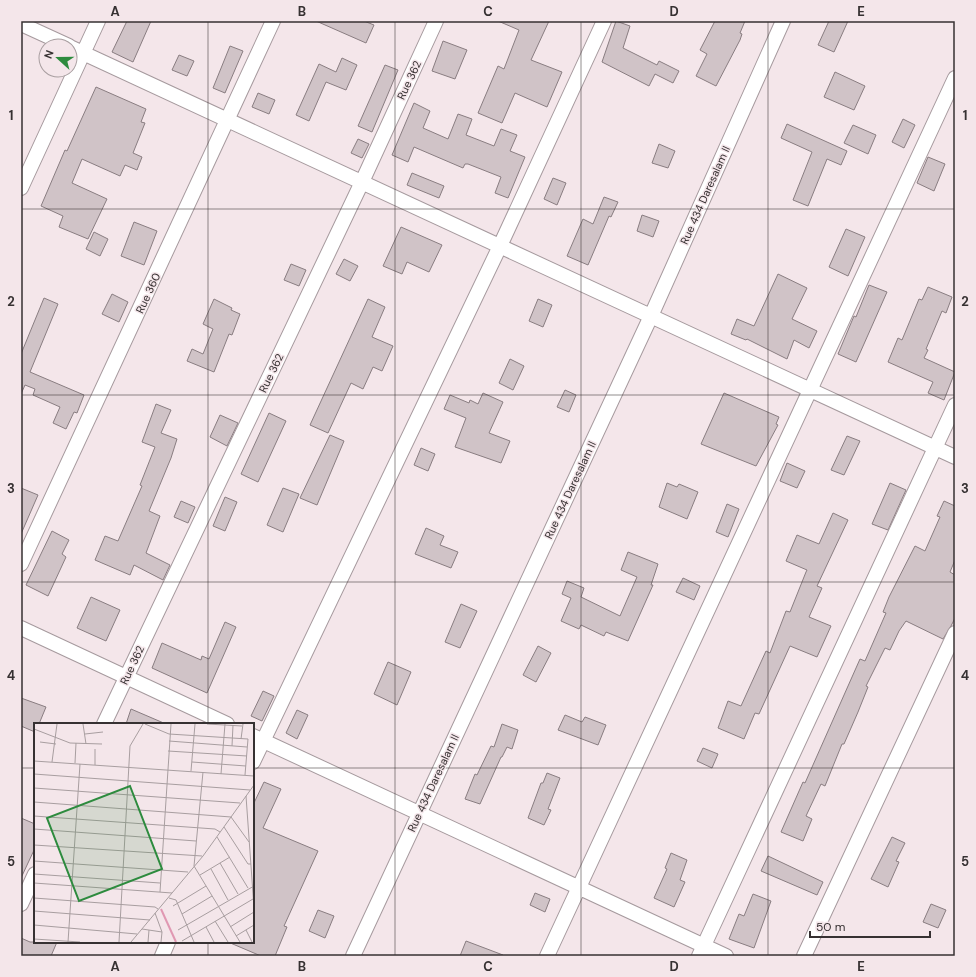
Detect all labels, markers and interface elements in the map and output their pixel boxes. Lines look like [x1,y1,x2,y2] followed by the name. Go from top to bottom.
[110,3,120,20] text: A
[298,3,306,20] text: B
[483,3,493,20] text: C
[669,3,679,20] text: D
[857,3,865,20] text: E
[38,38,78,78] north arrow
[41,48,57,61] text: N
[394,58,424,102] street label: Rue 362
[9,107,13,124] text: 1
[963,107,967,124] text: 1
[677,144,733,246] street label: Rue 434 Daresalam II
[133,271,163,315] street label: Rue 360
[7,293,15,310] text: 2
[961,293,969,310] text: 2
[256,351,286,395] street label: Rue 362
[541,439,599,541] street label: Rue 434 Daresalam II
[7,480,15,497] text: 3
[961,480,969,497] text: 3
[117,643,147,687] street label: Rue 362
[7,667,15,684] text: 4
[961,667,969,684] text: 4
[34,723,254,943] inset map
[404,732,462,834] street label: Rue 434 Daresalam II
[7,853,15,870] text: 5
[961,853,969,870] text: 5
[810,913,930,939] scale bar
[816,919,845,935] text: 50 m
[110,958,120,975] text: A
[298,958,306,975] text: B
[483,958,493,975] text: C
[669,958,679,975] text: D
[857,958,865,975] text: E

